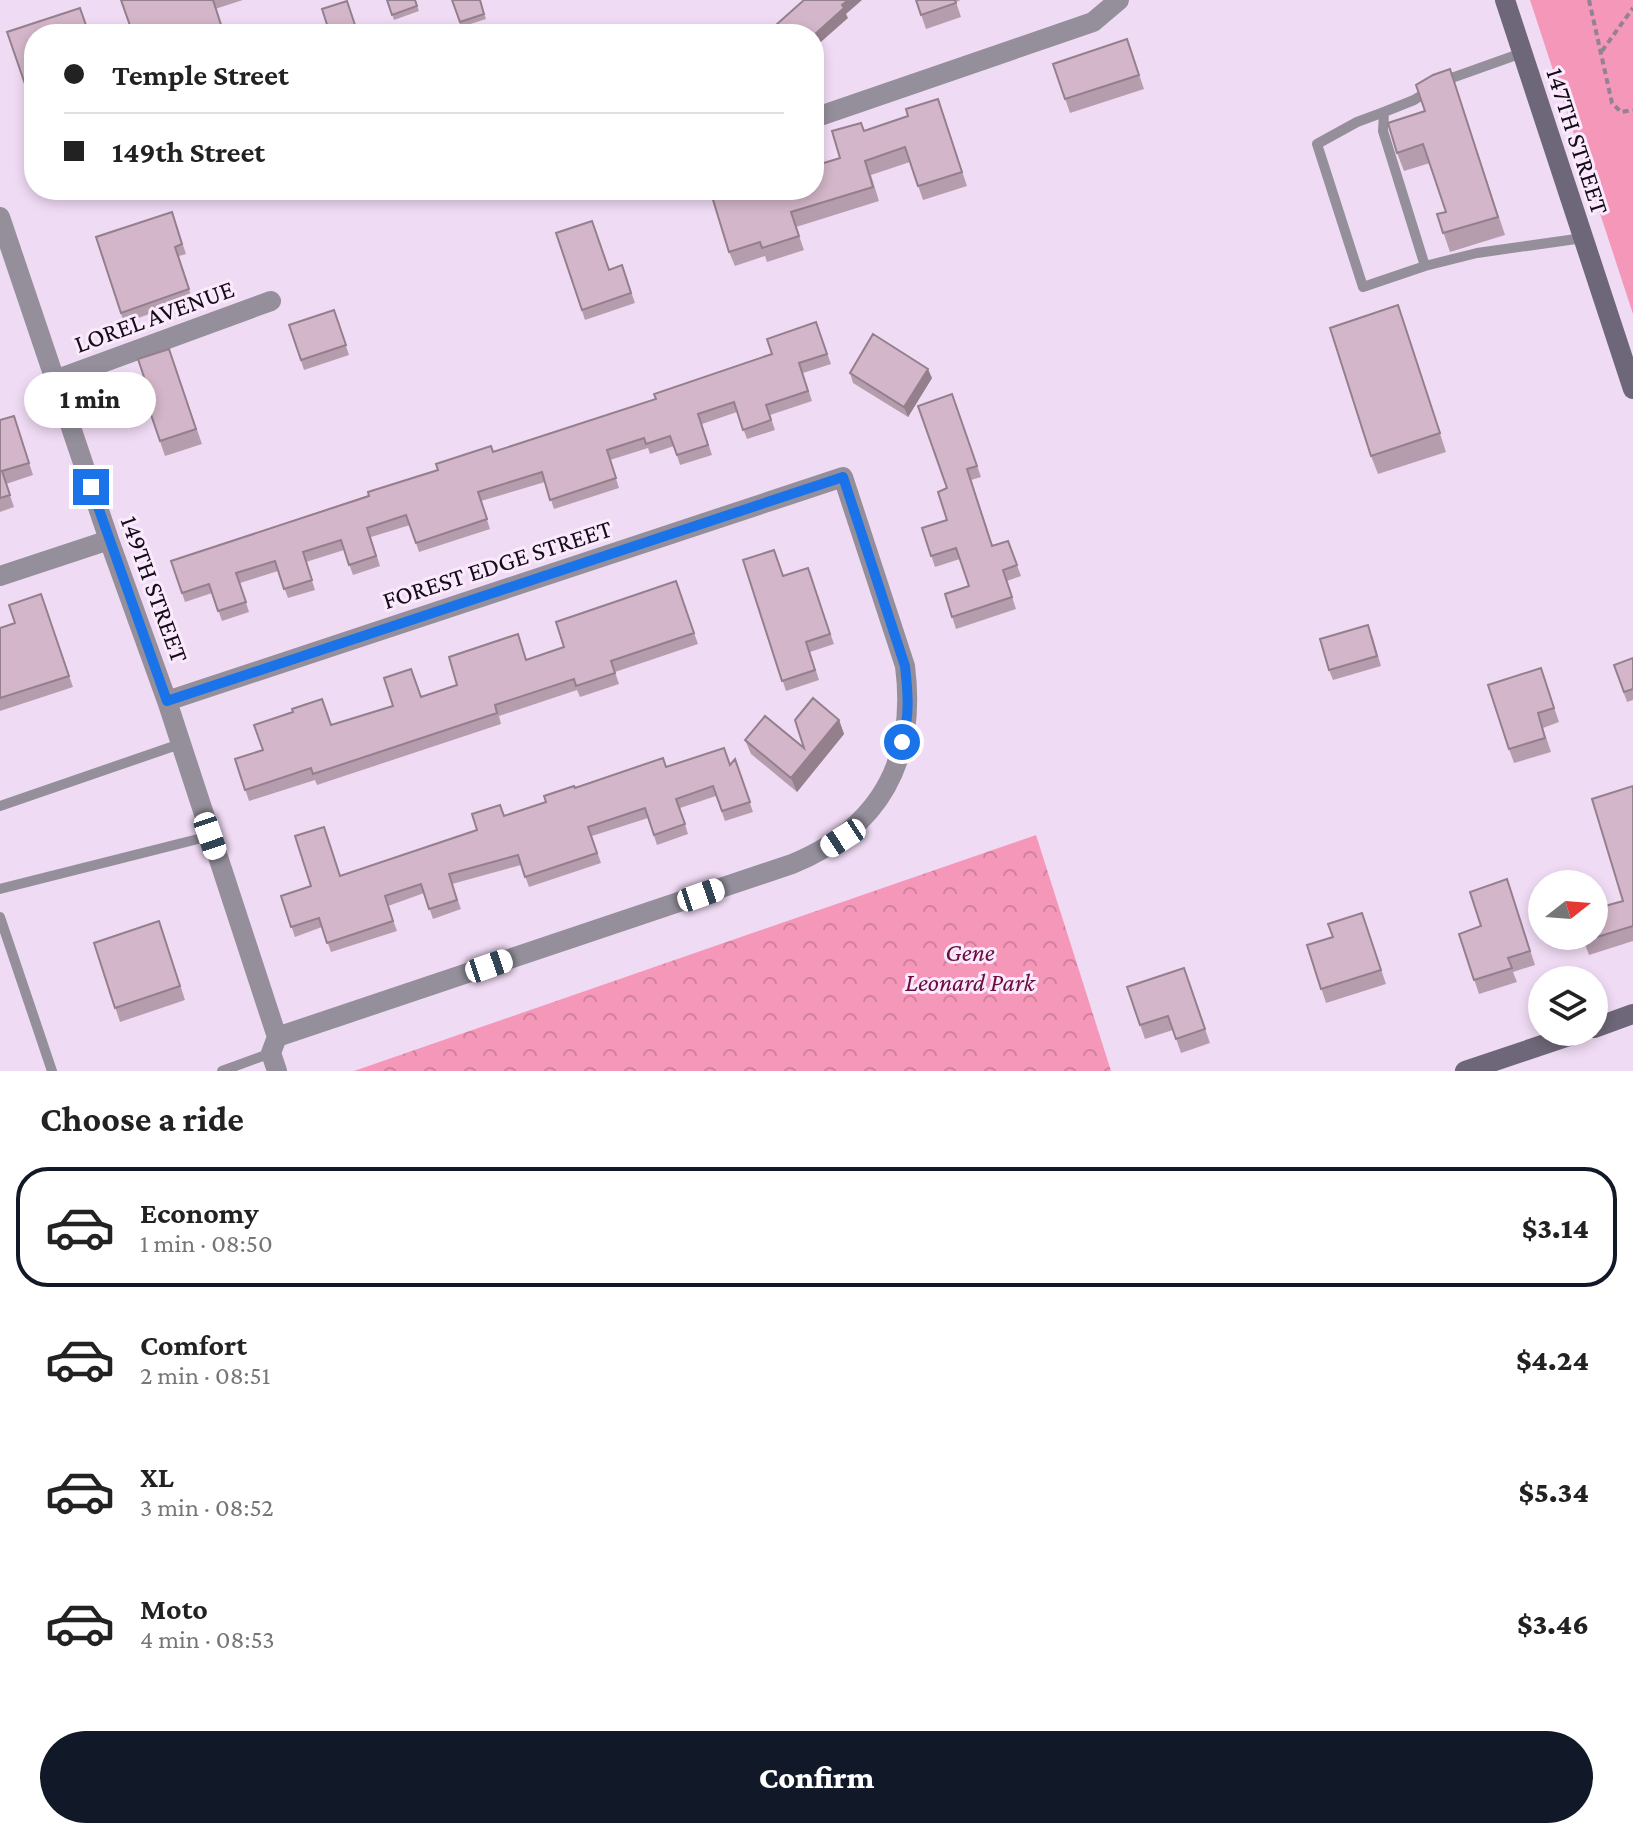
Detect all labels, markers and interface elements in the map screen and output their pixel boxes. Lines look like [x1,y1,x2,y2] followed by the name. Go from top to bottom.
[112,58,289,91] text: Temple Street
[1540,64,1615,218] street label: 147TH STREET
[112,135,265,168] text: 149th Street
[70,274,238,359] street label: LOREL AVENUE
[25,371,157,427] callout: 1 min
[60,385,120,414] text: 1 min
[73,469,109,505] route end
[115,512,194,666] street label: 149TH STREET
[379,514,616,615] street label: FOREST EDGE STREET
[884,724,920,760] route start
[191,809,229,863] car
[816,815,870,861] car
[1528,870,1608,950] north arrow
[1528,870,1608,1046] map controls
[674,876,728,914] car
[905,938,1037,997] park label: Gene Leonard Park
[462,947,516,985] car
[1528,966,1608,1046] button: layers
[40,1099,244,1139] text: Choose a ride
[44,1191,116,1263] icon: car
[140,1196,259,1229] text: Economy
[1522,1211,1589,1244] text: $3.14
[140,1229,273,1258] text: 1 min · 08:50
[44,1323,116,1395] icon: car
[140,1328,247,1361] text: Comfort
[1516,1343,1589,1376] text: $4.24
[140,1361,270,1390] text: 2 min · 08:51
[44,1455,116,1527] icon: car
[140,1460,174,1493] text: XL
[1518,1475,1589,1508] text: $5.34
[140,1493,274,1522] text: 3 min · 08:52
[44,1587,116,1659] icon: car
[140,1592,208,1625] text: Moto
[1517,1607,1589,1640] text: $3.46
[140,1625,275,1654] text: 4 min · 08:53
[40,1731,1593,1823] button: Confirm

